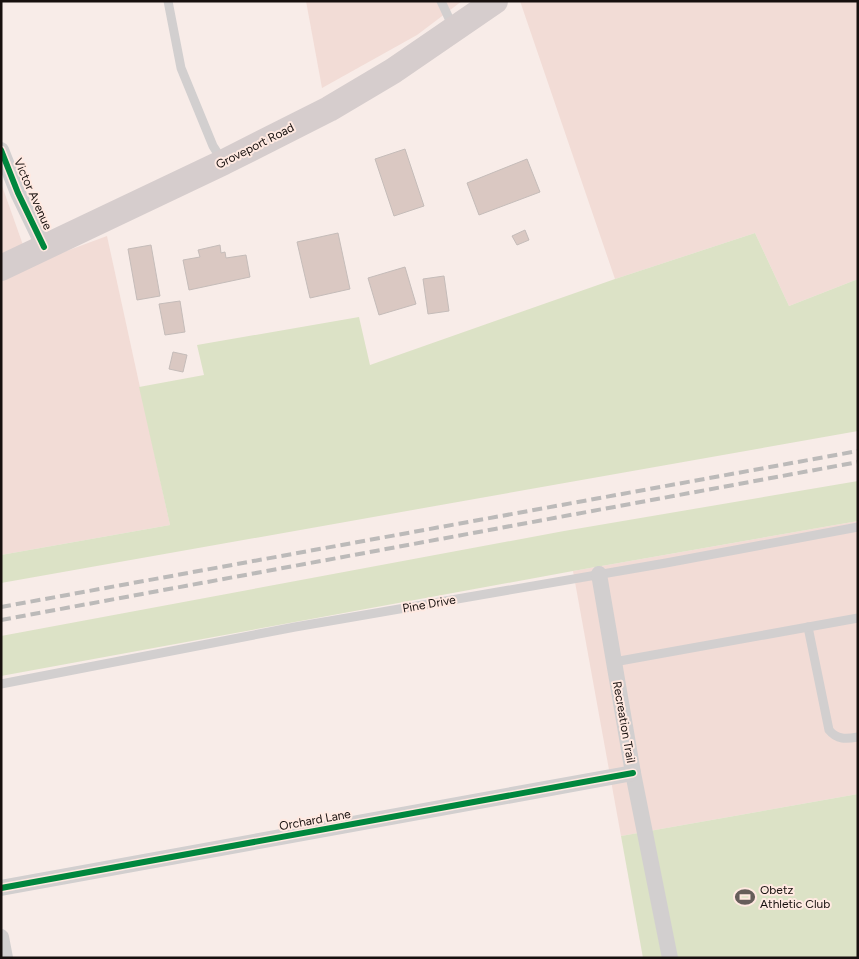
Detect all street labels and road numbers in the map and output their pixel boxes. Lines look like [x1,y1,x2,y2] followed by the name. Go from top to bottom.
[214,120,296,172] street label: Groveport Road
[11,156,55,232] street label: Victor Avenue
[401,592,457,616] street label: Pine Drive
[610,680,638,764] street label: Recreation Trail
[278,807,352,833] street label: Orchard Lane

